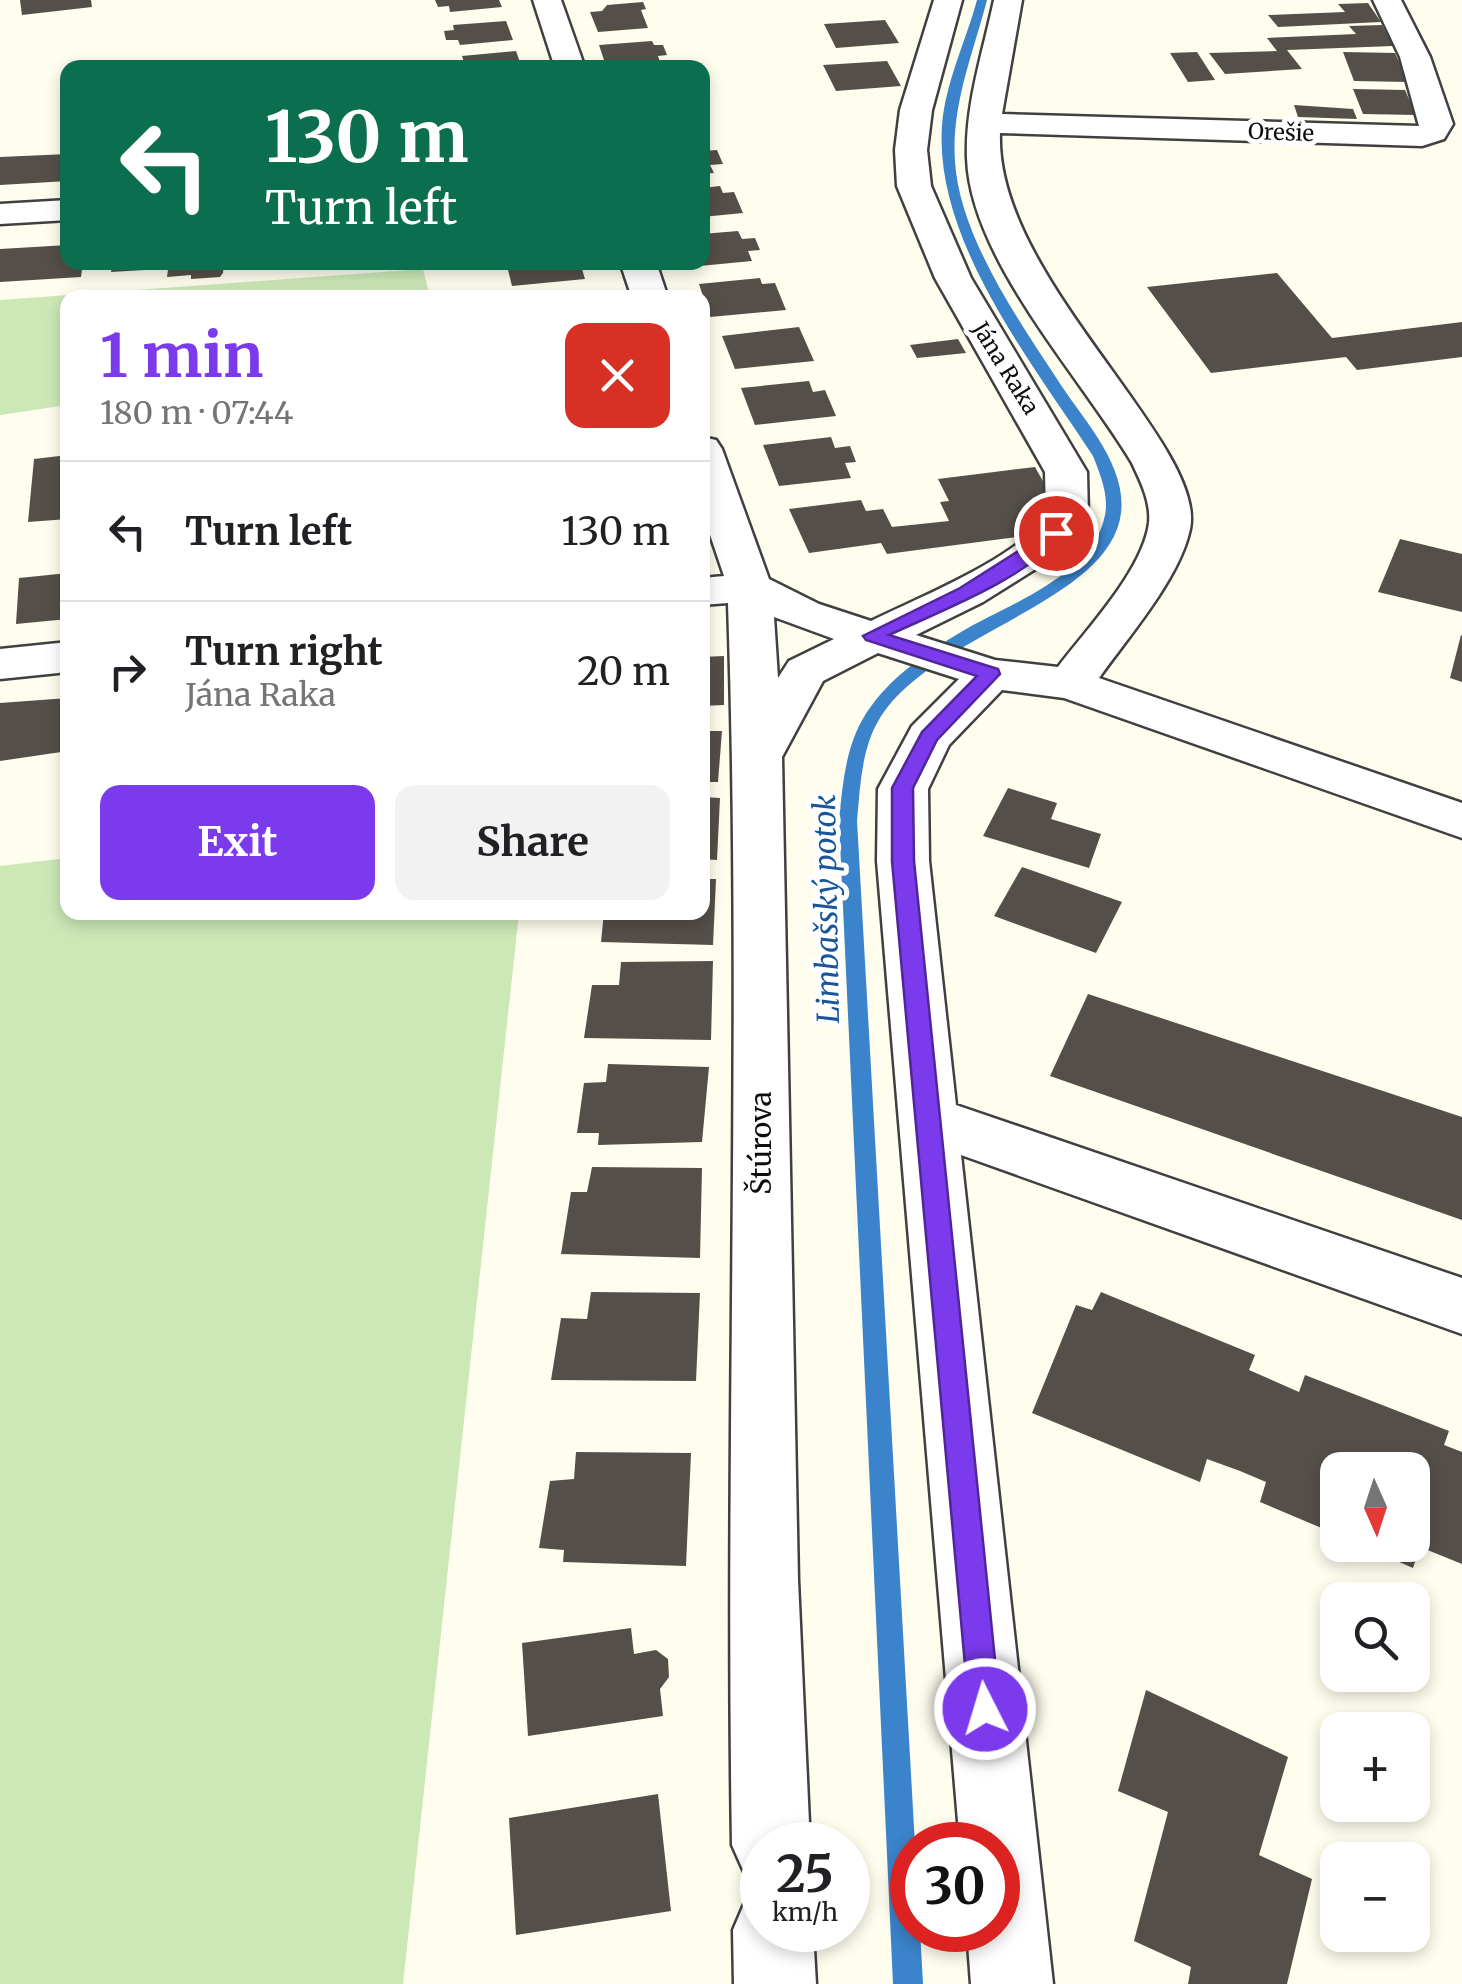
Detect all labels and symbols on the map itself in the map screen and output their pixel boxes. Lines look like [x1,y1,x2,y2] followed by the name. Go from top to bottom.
[1247,117,1315,147] street label: Orešie
[966,316,1045,420] street label: Jána Raka
[1014,491,1099,576] pin
[805,794,847,1024] water label: Limbašský potok
[743,1091,779,1195] street label: Štúrova
[1320,1452,1430,1562] north arrow
[933,1657,1037,1761] position arrow
[890,1822,1020,1952] speed limit sign: 30

